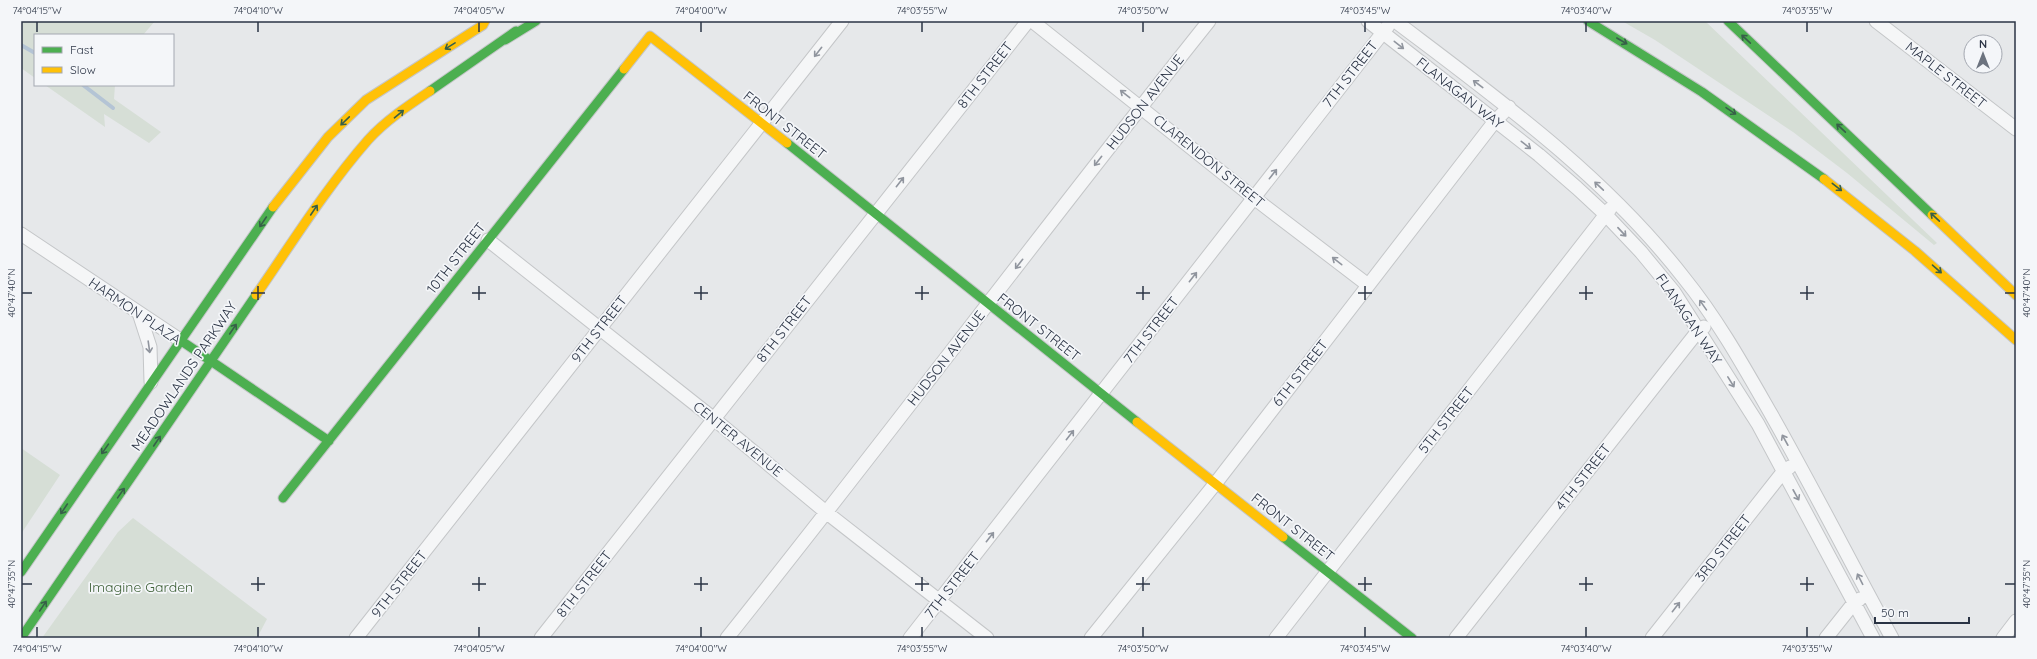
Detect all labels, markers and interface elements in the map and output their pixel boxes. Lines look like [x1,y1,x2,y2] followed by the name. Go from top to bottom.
[12,4,62,17] text: 74°04'15"W
[233,4,283,17] text: 74°04'10"W
[453,4,505,17] text: 74°04'05"W
[675,4,727,17] text: 74°04'00"W
[897,4,948,17] text: 74°03'55"W
[1117,4,1169,17] text: 74°03'50"W
[1340,4,1391,17] text: 74°03'45"W
[1560,4,1612,17] text: 74°03'40"W
[1782,4,1833,17] text: 74°03'35"W
[34,34,174,86] legend
[1741,34,1751,43] one-way arrow
[1963,34,2003,74] north arrow
[1318,37,1382,111] street label: 7TH STREET
[1616,37,1628,45] one-way arrow
[1979,37,1987,51] text: N
[953,38,1017,112] street label: 8TH STREET
[1902,38,1990,112] street label: MAPLE STREET
[1393,41,1404,49] one-way arrow
[70,42,94,57] text: Fast
[444,42,456,50] one-way arrow
[814,46,823,57] one-way arrow
[1102,51,1188,153] street label: HUDSON AVENUE
[1413,53,1507,133] street label: FLANAGAN WAY
[70,62,96,77] text: Slow
[1472,80,1483,88] one-way arrow
[740,87,830,163] street label: FRONT STREET
[1119,90,1130,98] one-way arrow
[1725,107,1736,115] one-way arrow
[394,109,404,118] one-way arrow
[1150,111,1268,211] street label: CLARENDON STREET
[340,116,350,126] one-way arrow
[1836,123,1846,133] one-way arrow
[1521,140,1532,149] one-way arrow
[1094,156,1103,167] one-way arrow
[1268,169,1277,180] one-way arrow
[895,177,904,188] one-way arrow
[1594,182,1604,191] one-way arrow
[1831,182,1842,191] one-way arrow
[310,205,318,216] one-way arrow
[1930,213,1940,222] one-way arrow
[259,216,267,227] one-way arrow
[423,219,489,297] street label: 10TH STREET
[1617,227,1627,237] one-way arrow
[1331,257,1342,265] one-way arrow
[1014,259,1023,270] one-way arrow
[1932,265,1942,274] one-way arrow
[5,269,18,317] text: 40°47'40"N
[2020,269,2033,317] text: 40°47'40"N
[1652,270,1726,368] street label: FLANAGAN WAY
[1188,271,1197,282] one-way arrow
[85,273,185,349] street label: HARMON PLAZA
[994,289,1084,365] street label: FRONT STREET
[567,292,631,366] street label: 9TH STREET
[752,292,816,366] street label: 8TH STREET
[1119,293,1183,367] street label: 7TH STREET
[127,298,241,454] street label: MEADOWLANDS PARKWAY
[1699,300,1707,311] one-way arrow
[903,307,989,409] street label: HUDSON AVENUE
[229,324,237,335] one-way arrow
[1268,336,1332,410] street label: 6TH STREET
[145,340,153,353] one-way arrow
[1728,376,1736,388] one-way arrow
[1414,383,1478,457] street label: 5TH STREET
[690,397,786,481] street label: CENTER AVENUE
[1065,429,1074,440] one-way arrow
[1781,434,1789,446] one-way arrow
[153,435,161,446] one-way arrow
[1551,440,1615,514] street label: 4TH STREET
[101,443,109,454] one-way arrow
[117,487,125,498] one-way arrow
[1248,489,1338,565] street label: FRONT STREET
[1793,489,1800,501] one-way arrow
[60,503,68,514] one-way arrow
[1691,511,1755,585] street label: 3RD STREET
[986,532,994,543] one-way arrow
[367,547,431,621] street label: 9TH STREET
[552,547,616,621] street label: 8TH STREET
[920,548,984,622] street label: 7TH STREET
[5,560,18,608] text: 40°47'35"N
[2020,560,2033,608] text: 40°47'35"N
[1856,573,1863,585] one-way arrow
[89,578,193,596] park label: Imagine Garden
[1875,599,1969,625] scale bar
[39,601,47,612] one-way arrow
[1672,602,1680,613] one-way arrow
[1881,605,1909,620] text: 50 m
[12,642,62,655] text: 74°04'15"W
[233,642,283,655] text: 74°04'10"W
[453,642,505,655] text: 74°04'05"W
[675,642,727,655] text: 74°04'00"W
[897,642,948,655] text: 74°03'55"W
[1117,642,1169,655] text: 74°03'50"W
[1340,642,1391,655] text: 74°03'45"W
[1560,642,1612,655] text: 74°03'40"W
[1782,642,1833,655] text: 74°03'35"W

